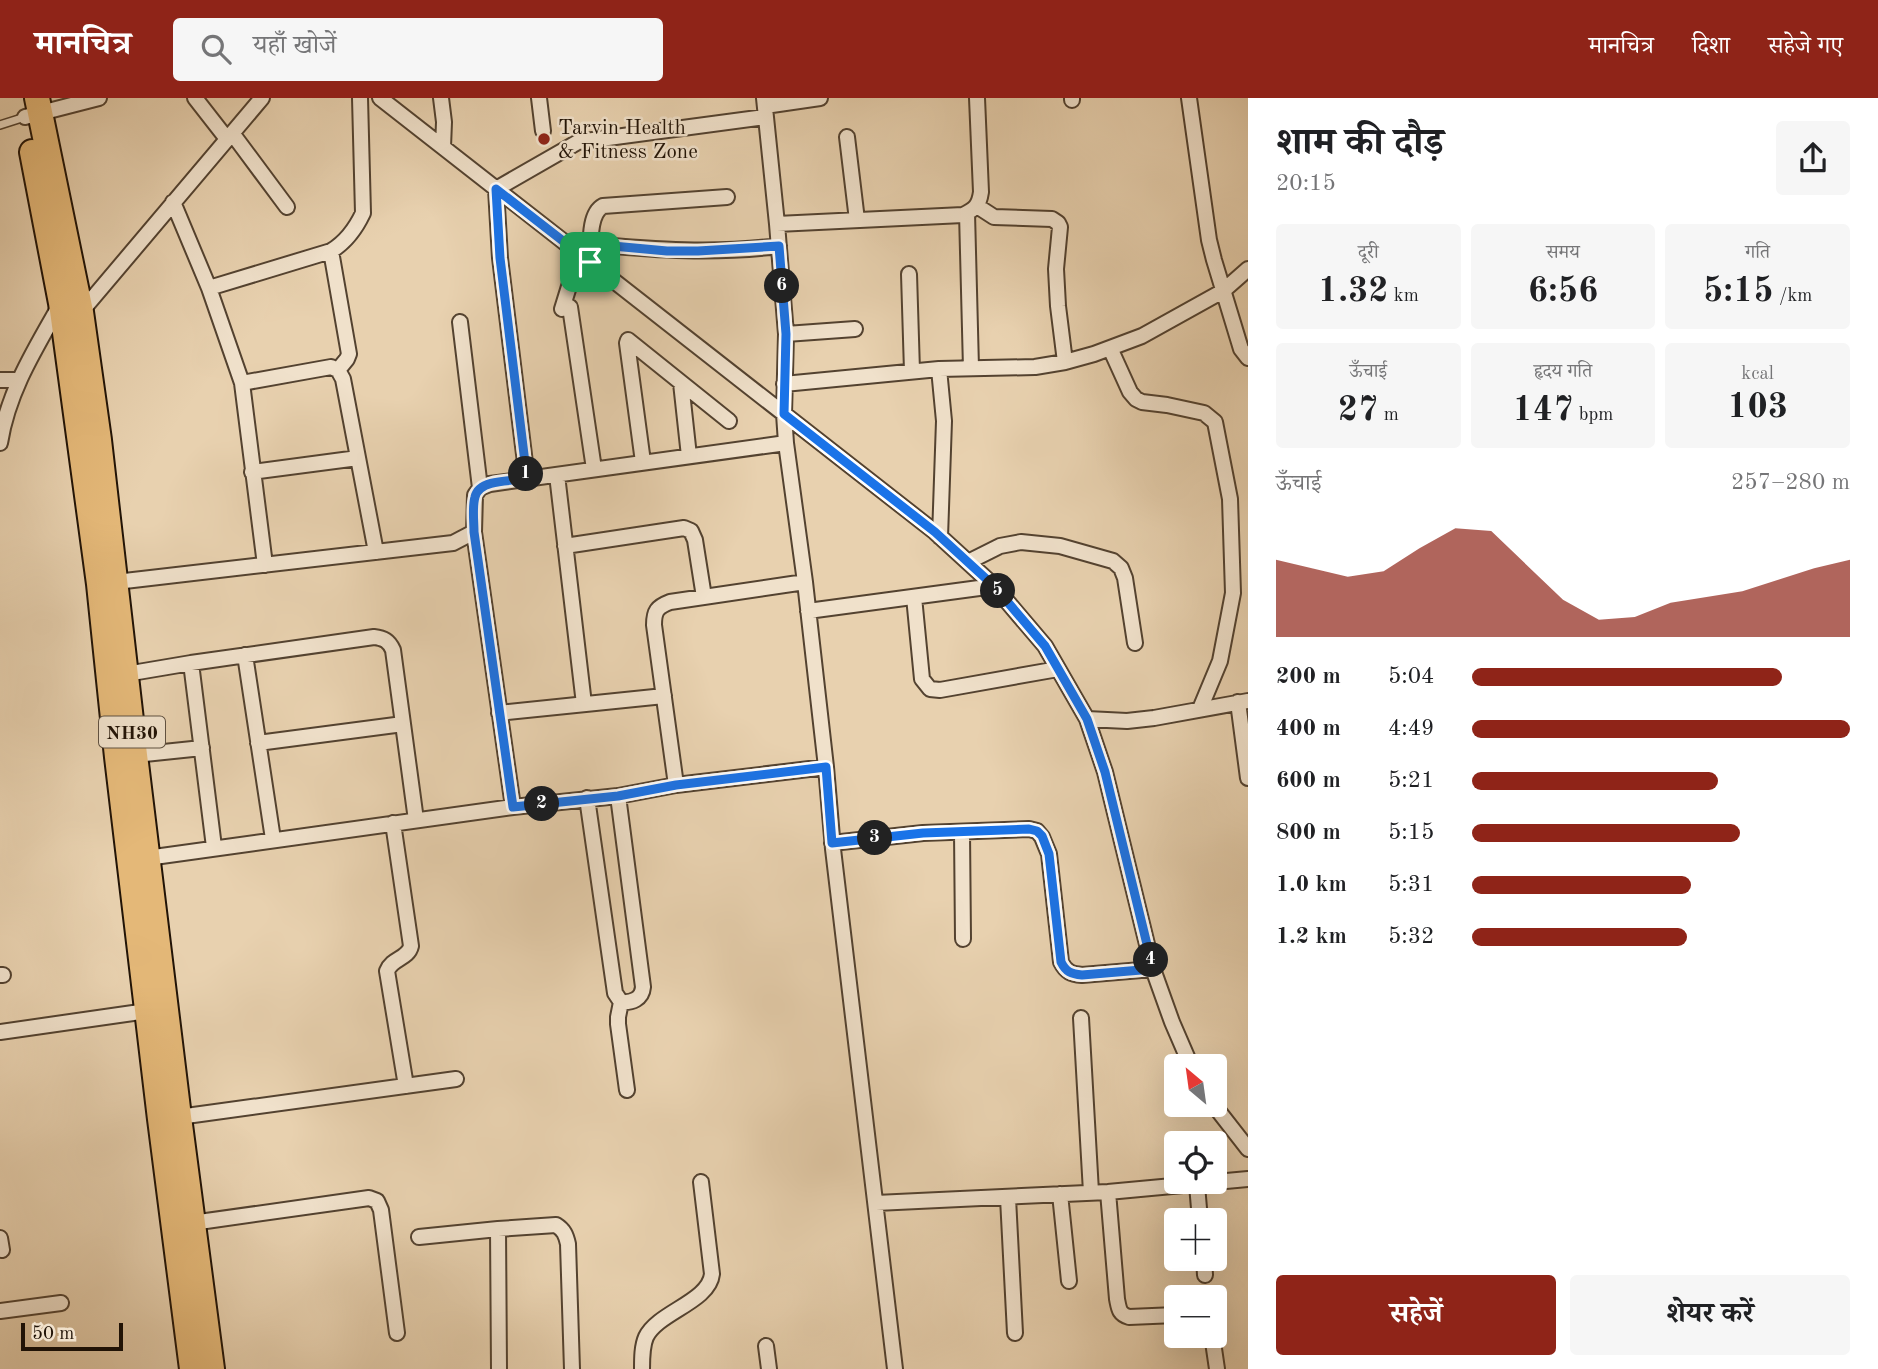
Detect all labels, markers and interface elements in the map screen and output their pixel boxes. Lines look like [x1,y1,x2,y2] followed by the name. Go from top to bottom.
[173,18,663,81] search box
[35,29,131,62] text: मानचित्र
[197,30,235,68] icon: search
[253,33,337,59] text: यहाँ खोजें
[1589,35,1654,59] text: मानचित्र
[1692,35,1730,59] text: दिशा
[1768,35,1843,59] text: सहेजे गए
[558,118,698,163] place label: Tarvin Health & Fitness Zone
[1776,121,1850,195] button: share
[1276,125,1444,163] text: शाम की दौड़
[536,131,552,147] marker: Tarvin Health & Fitness Zone
[1276,172,1336,195] text: 20:15
[560,232,620,292] pin
[571,243,609,281] icon: arrive
[1358,244,1379,263] text: दूरी
[1546,244,1580,263] text: समय
[1745,244,1770,263] text: गति
[764,268,800,304] pin: 6
[1318,274,1389,309] text: 1.32
[1528,274,1598,309] text: 6:56
[1703,274,1774,309] text: 5:15
[776,276,787,295] text: 6
[1389,287,1419,306] text: km
[1774,287,1812,306] text: /km
[1350,363,1387,382] text: ऊँचाई
[1534,363,1592,382] text: हृदय गति
[1741,365,1774,384] text: kcal
[1727,390,1788,425] text: 103
[1338,393,1378,428] text: 27
[1513,393,1573,428] text: 147
[1378,406,1399,425] text: m
[1573,406,1613,425] text: bpm
[508,456,544,492] pin: 1
[520,464,531,483] text: 1
[1731,471,1850,494] text: 257–280 m
[1276,472,1321,495] text: ऊँचाई
[981,574,1016,608] pin: 5
[992,581,1003,600] text: 5
[1276,665,1341,688] text: 200 m
[1388,665,1434,688] text: 5:04
[99,716,165,748] road number: NH30
[1276,717,1341,740] text: 400 m
[1388,717,1434,740] text: 4:49
[1276,769,1341,792] text: 600 m
[1388,769,1434,792] text: 5:21
[524,786,560,822] pin: 2
[536,794,547,813] text: 2
[858,820,892,856] pin: 3
[1276,821,1341,844] text: 800 m
[1388,821,1434,844] text: 5:15
[869,828,880,847] text: 3
[1276,873,1347,896] text: 1.0 km
[1388,873,1434,896] text: 5:31
[1276,925,1347,948] text: 1.2 km
[1388,925,1434,948] text: 5:32
[1134,942,1168,978] pin: 4
[1145,950,1156,969] text: 4
[1164,1054,1227,1116] north arrow
[1164,1054,1227,1348] map controls
[1164,1131,1227,1194] button: locate
[1164,1208,1227,1271] button: +
[1276,1275,1556,1355] button: सहेजें
[1570,1275,1850,1355] button: शेयर करें
[1164,1285,1227,1348] button: −
[21,1320,122,1352] scale bar
[32,1325,74,1344] text: 50 m

